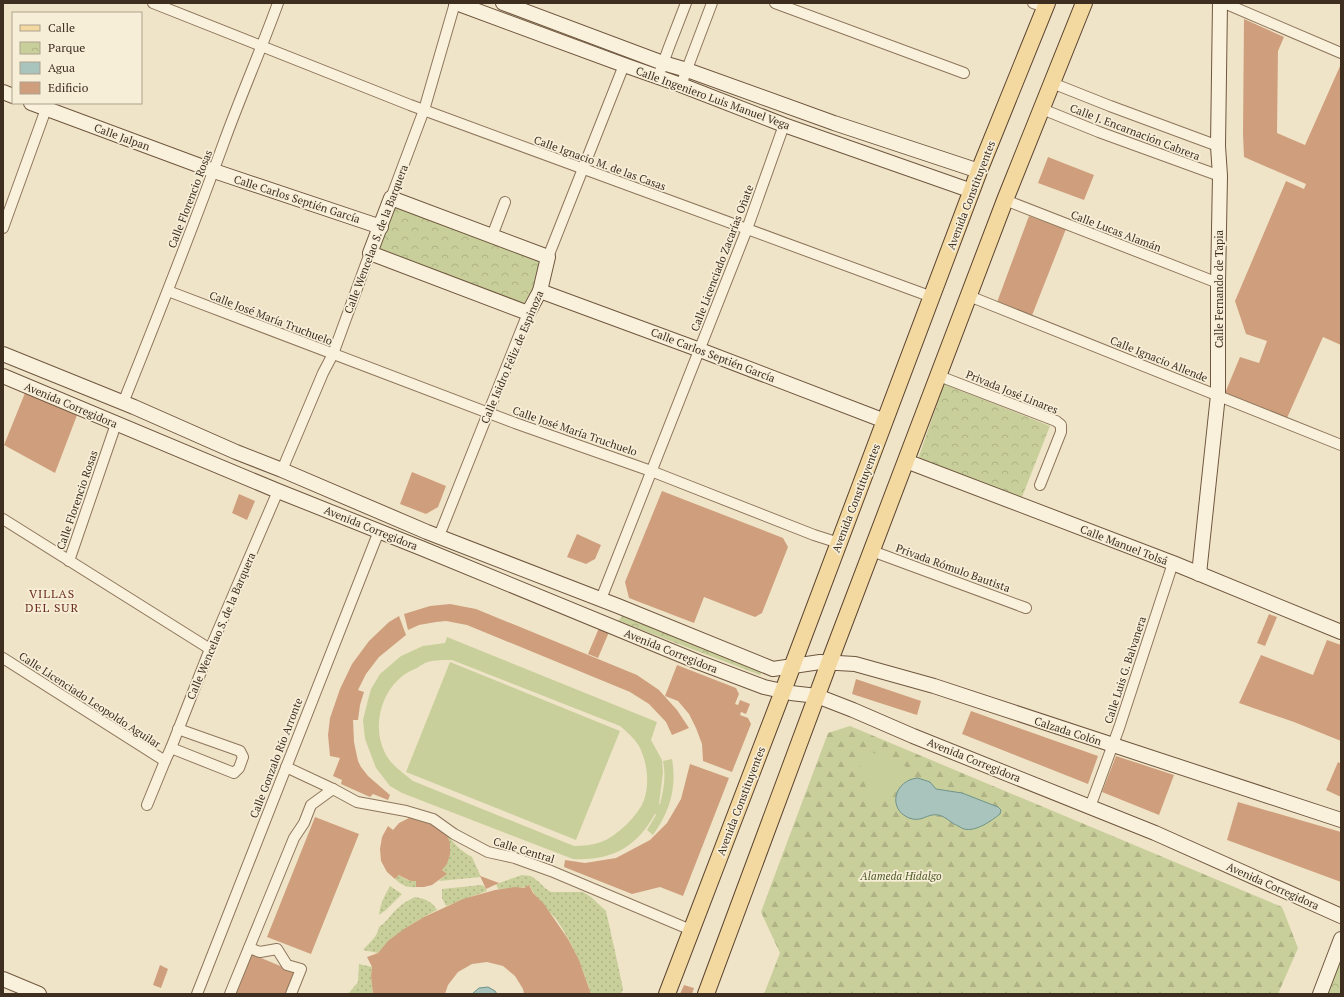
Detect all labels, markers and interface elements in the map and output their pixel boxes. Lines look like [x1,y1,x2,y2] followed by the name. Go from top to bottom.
[12,12,142,104] legend
[48,20,75,35] text: Calle
[48,40,85,55] text: Parque
[48,60,75,75] text: Agua
[634,64,792,133] street label: Calle Ingeniero Luis Manuel Vega
[48,80,89,95] text: Edificio
[1068,101,1202,163] street label: Calle J. Encarnación Cabrera
[92,120,152,154] street label: Calle Jalpan
[532,133,668,194] street label: Calle Ignacio M. de las Casas
[944,138,998,251] street label: Avenida Constituyentes
[165,148,215,250] street label: Calle Florencio Rosas
[341,162,411,315] street label: Calle Wencelao S. de la Barquera
[232,172,362,226] street label: Calle Carlos Septién García
[688,182,757,333] street label: Calle Licenciado Zacarías Oñate
[1069,207,1164,255] street label: Calle Lucas Alamán
[1212,229,1226,348] street label: Calle Fernando de Tapia
[207,288,335,348] street label: Calle José María Truchuelo
[478,288,547,426] street label: Calle Isidro Féliz de Espinoza
[649,325,778,385] street label: Calle Carlos Septién García
[1108,333,1210,385] street label: Calle Ignacio Allende
[964,367,1060,417] street label: Privada José Linares
[22,379,120,431] street label: Avenida Corregidora
[511,403,639,459] street label: Calle José María Truchuelo
[829,441,883,554] street label: Avenida Constituyentes
[53,448,101,552] street label: Calle Florencio Rosas
[322,503,420,553] street label: Avenida Corregidora
[1078,522,1170,568] street label: Calle Manuel Tolsá
[894,541,1013,595] street label: Privada Rómulo Bautista
[184,550,259,702] street label: Calle Wencelao S. de la Barquera
[25,586,79,615] district label: VILLAS DEL SUR
[1101,614,1149,725] street label: Calle Luis G. Balvanera
[622,626,720,676] street label: Avenida Corregidora
[16,649,164,752] street label: Calle Licenciado Leopoldo Aguilar
[247,695,306,820] street label: Calle Gonzalo Río Arronte
[1033,714,1104,749] street label: Calzada Colón
[925,735,1023,785] street label: Avenida Corregidora
[714,744,768,857] street label: Avenida Constituyentes
[492,834,556,866] street label: Calle Central
[1225,859,1322,913] street label: Avenida Corregidora
[859,869,942,883] park label: Alameda Hidalgo

